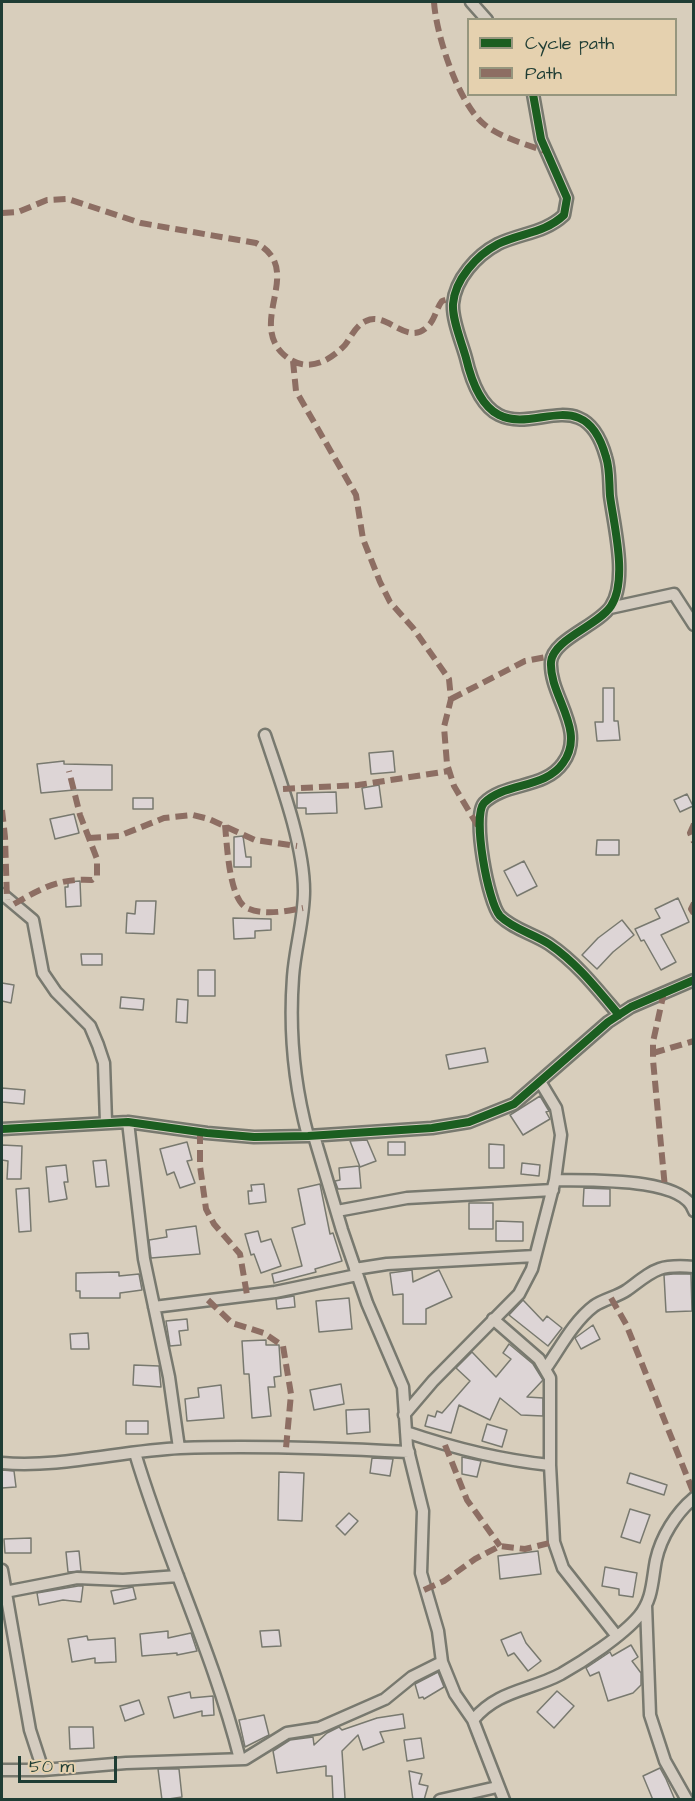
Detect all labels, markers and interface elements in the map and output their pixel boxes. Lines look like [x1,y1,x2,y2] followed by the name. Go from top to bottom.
[467,18,677,96] legend
[525,31,614,56] text: Cycle path
[525,61,562,86] text: Path
[21,1744,120,1782] scale bar
[29,1754,74,1779] text: 50 m

